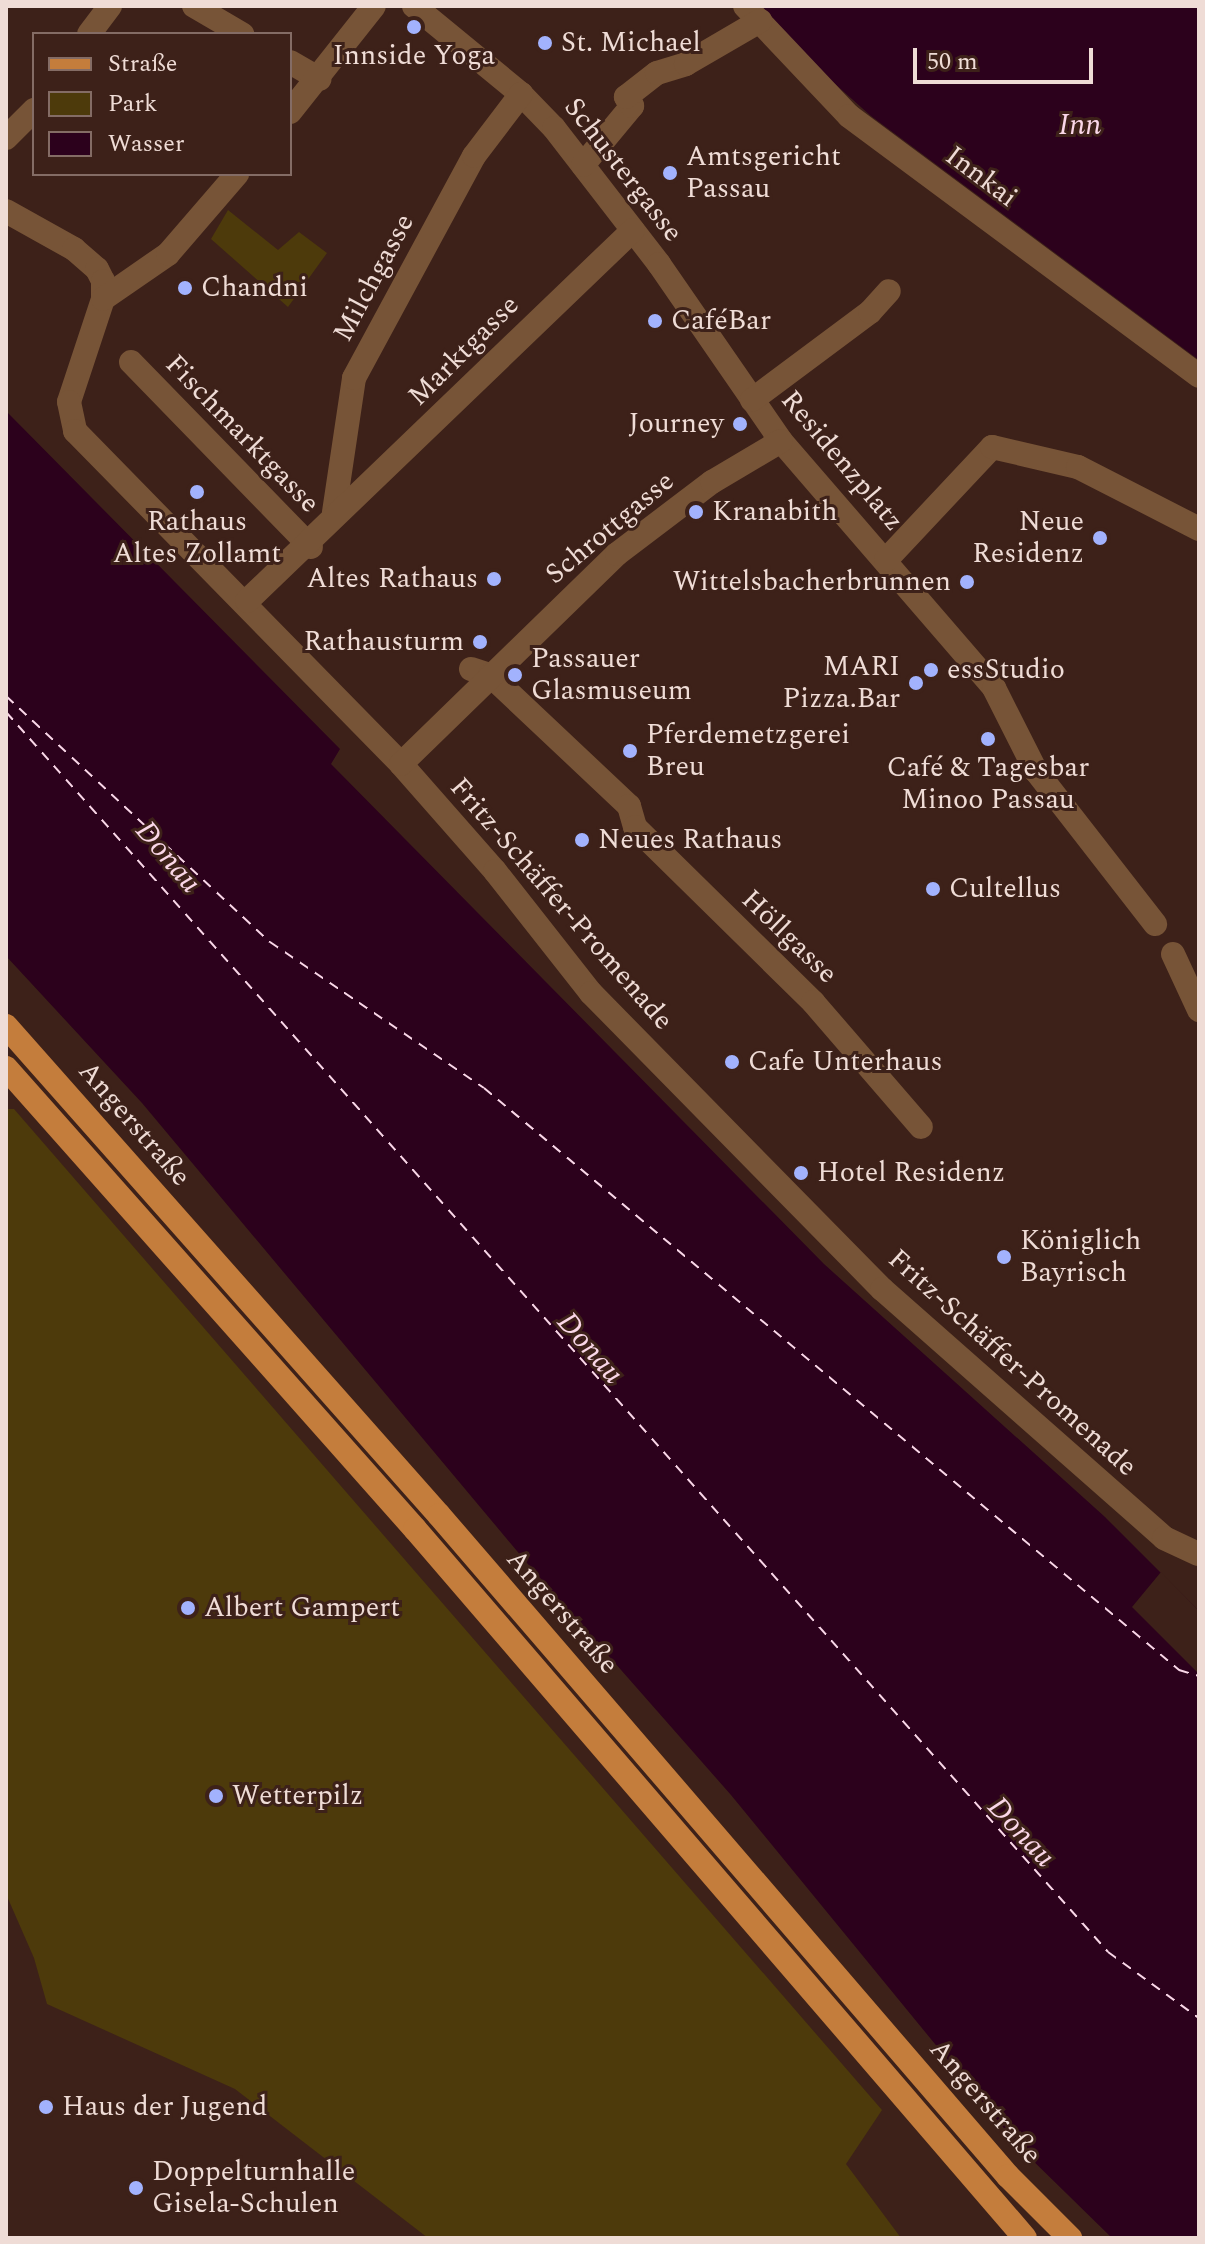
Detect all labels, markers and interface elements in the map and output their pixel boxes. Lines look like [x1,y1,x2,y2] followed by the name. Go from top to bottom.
[405,18,423,36] marker: Innside Yoga
[561,26,701,60] place label: St. Michael
[32,32,292,176] legend
[917,32,1097,82] scale bar
[536,34,554,52] marker: St. Michael
[333,39,495,73] place label: Innside Yoga
[927,44,978,80] text: 50 m
[108,46,177,82] text: Straße
[108,86,158,122] text: Park
[556,91,690,249] street label: Schustergasse
[1059,107,1101,143] water label: Inn
[108,126,184,162] text: Wasser
[938,139,1024,215] street label: Innkai
[686,140,841,206] place label: Amtsgericht Passau
[661,164,679,182] marker: Amtsgericht Passau
[326,208,422,348] street label: Milchgasse
[201,271,308,305] place label: Chandni
[176,279,194,297] marker: Chandni
[402,289,526,413] street label: Marktgasse
[671,304,771,338] place label: CaféBar
[646,312,664,330] marker: CaféBar
[158,348,326,520] street label: Fischmarktgasse
[774,384,910,538] street label: Residenzplatz
[628,407,724,441] place label: Journey
[731,415,749,433] marker: Journey
[539,465,681,591] street label: Schrottgasse
[188,483,206,501] marker: Rathaus Altes Zollamt
[712,495,838,529] place label: Kranabith
[687,503,705,521] marker: Kranabith
[113,505,281,571] place label: Rathaus Altes Zollamt
[972,505,1084,571] place label: Neue Residenz
[1091,529,1109,547] marker: Neue Residenz
[306,562,478,596] place label: Altes Rathaus
[673,565,951,599] place label: Wittelsbacherbrunnen
[485,570,503,588] marker: Altes Rathaus
[958,573,976,591] marker: Wittelsbacherbrunnen
[303,625,464,659] place label: Rathausturm
[471,633,489,651] marker: Rathausturm
[531,642,692,708] place label: Passauer Glasmuseum
[782,650,900,716] place label: MARI Pizza.Bar
[947,653,1065,687] place label: essStudio
[922,661,940,679] marker: essStudio
[506,666,524,684] marker: Passauer Glasmuseum
[907,674,925,692] marker: MARI Pizza.Bar
[646,718,850,784] place label: Pferdemetzgerei Breu
[979,730,997,748] marker: Café & Tagesbar Minoo Passau
[621,742,639,760] marker: Pferdemetzgerei Breu
[887,751,1089,817] place label: Café & Tagesbar Minoo Passau
[442,771,680,1037] street label: Fritz-Schäffer-Promenade
[127,813,209,901] water label: Donau
[598,823,782,857] place label: Neues Rathaus
[573,831,591,849] marker: Neues Rathaus
[949,872,1061,906] place label: Cultellus
[924,880,942,898] marker: Cultellus
[734,883,844,991] street label: Höllgasse
[748,1045,942,1079] place label: Cafe Unterhaus
[723,1053,741,1071] marker: Cafe Unterhaus
[71,1055,197,1193] street label: Angerstraße
[817,1156,1005,1190] place label: Hotel Residenz
[792,1164,810,1182] marker: Hotel Residenz
[1020,1224,1141,1290] place label: Königlich Bayrisch
[881,1242,1143,1484] street label: Fritz-Schäffer-Promenade
[995,1248,1013,1266] marker: Königlich Bayrisch
[549,1305,631,1391] water label: Donau
[499,1543,625,1681] street label: Angerstraße
[204,1591,400,1625] place label: Albert Gampert
[179,1599,197,1617] marker: Albert Gampert
[232,1779,363,1813] place label: Wetterpilz
[207,1787,225,1805] marker: Wetterpilz
[979,1789,1063,1875] water label: Donau
[922,2033,1048,2171] street label: Angerstraße
[62,2090,267,2124] place label: Haus der Jugend
[37,2098,55,2116] marker: Haus der Jugend
[152,2155,355,2221] place label: Doppelturnhalle Gisela-Schulen
[127,2179,145,2197] marker: Doppelturnhalle Gisela-Schulen

